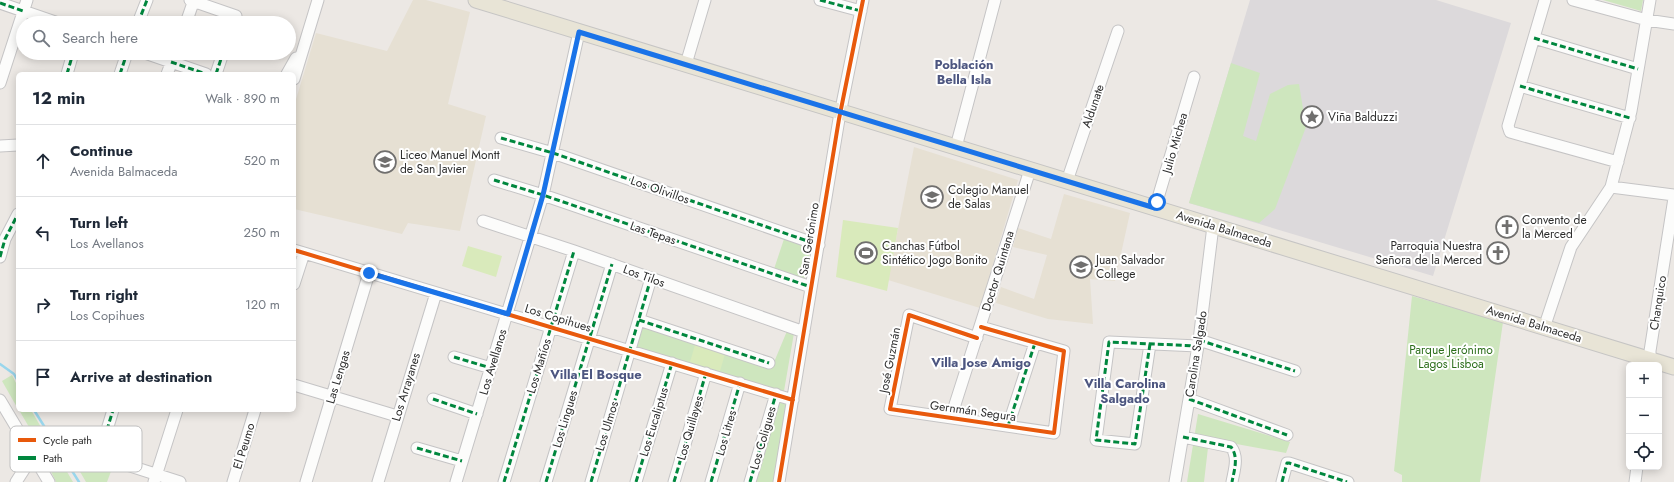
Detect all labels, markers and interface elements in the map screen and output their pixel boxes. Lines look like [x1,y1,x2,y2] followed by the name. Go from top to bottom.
[16,16,296,60] search box
[30,27,52,49] icon: search
[62,27,138,49] text: Search here
[934,55,994,89] district label: Población Bella Isla
[1077,82,1109,130] street label: Aldunate
[32,86,85,110] text: 12 min
[205,89,280,108] text: Walk · 890 m
[1299,104,1325,130] place icon: Viña Balduzzi
[1328,108,1398,126] place label: Viña Balduzzi
[1157,110,1192,177] street label: Julio Michea
[70,140,133,162] text: Continue
[400,146,500,178] place label: Liceo Manuel Montt de San Javier
[372,149,398,175] school or university icon: Liceo Manuel Montt de San Javier
[32,150,54,172] icon: ahead
[243,151,280,170] text: 520 m
[70,162,177,181] text: Avenida Balmaceda
[628,172,692,209] street label: Los Olivillos
[948,181,1029,213] place label: Colegio Manuel de Salas
[919,184,945,210] school or university icon: Colegio Manuel de Salas
[1148,193,1166,211] route start
[794,201,824,277] street label: San Gerónimo
[1174,206,1274,252] street label: Avenida Balmaceda
[1522,211,1587,243] place label: Convento de la Merced
[70,212,128,234] text: Turn left
[1494,214,1520,240] church icon: Convento de la Merced
[628,217,679,249] street label: Las Tepas
[32,222,54,244] icon: left
[243,223,280,242] text: 250 m
[977,228,1019,314] street label: Doctor Quintana
[70,234,144,253] text: Los Avellanos
[882,237,988,269] place label: Canchas Fútbol Sintético Jogo Bonito
[1376,237,1482,269] place label: Parroquia Nuestra Señora de la Merced
[853,240,879,266] sports icon: Canchas Fútbol Sintético Jogo Bonito
[1485,240,1511,266] church icon: Parroquia Nuestra Señora de la Merced
[1094,251,1165,283] place label: Juan Salvador College
[1068,254,1094,280] school or university icon: Juan Salvador College
[621,260,668,292] street label: Los Tilos
[360,264,378,282] route end
[1645,274,1671,332] street label: Chanquico
[70,284,138,306] text: Turn right
[32,294,54,316] icon: right
[245,295,280,314] text: 120 m
[522,299,594,337] street label: Los Copihues
[1484,301,1584,347] street label: Avenida Balmaceda
[70,306,144,325] text: Los Copihues
[1180,309,1212,398] street label: Carolina Salgado
[874,326,905,396] street label: José Guzmán
[474,327,512,397] street label: Los Avellanos
[522,336,556,396] street label: Los Mañíos
[1409,341,1493,373] park label: Parque Jerónimo Lagos Lisboa
[321,348,355,406] street label: Las Lengas
[387,350,425,423] street label: Los Arrayanes
[930,353,1031,372] district label: Villa Jose Amigo
[1626,362,1662,470] map controls
[1626,362,1662,398] button: +
[549,365,642,384] district label: Villa El Bosque
[32,366,54,388] icon: arrive
[70,366,212,388] text: Arrive at destination
[1083,374,1166,408] district label: Villa Carolina Salgado
[635,385,673,459] street label: Los Eucaliptus
[548,388,582,450] street label: Los Lingues
[672,393,708,463] street label: Los Quillayes
[929,396,1017,426] street label: Gernmán Segura
[1626,398,1662,434] button: −
[591,399,623,453] street label: Los Ulmos
[745,404,781,472] street label: Los Coligues
[711,408,741,458] street label: Los Litres
[228,420,260,471] street label: El Peumo
[10,426,142,472] legend
[43,432,92,448] text: Cycle path
[1626,434,1662,470] button: locate
[43,450,62,466] text: Path

